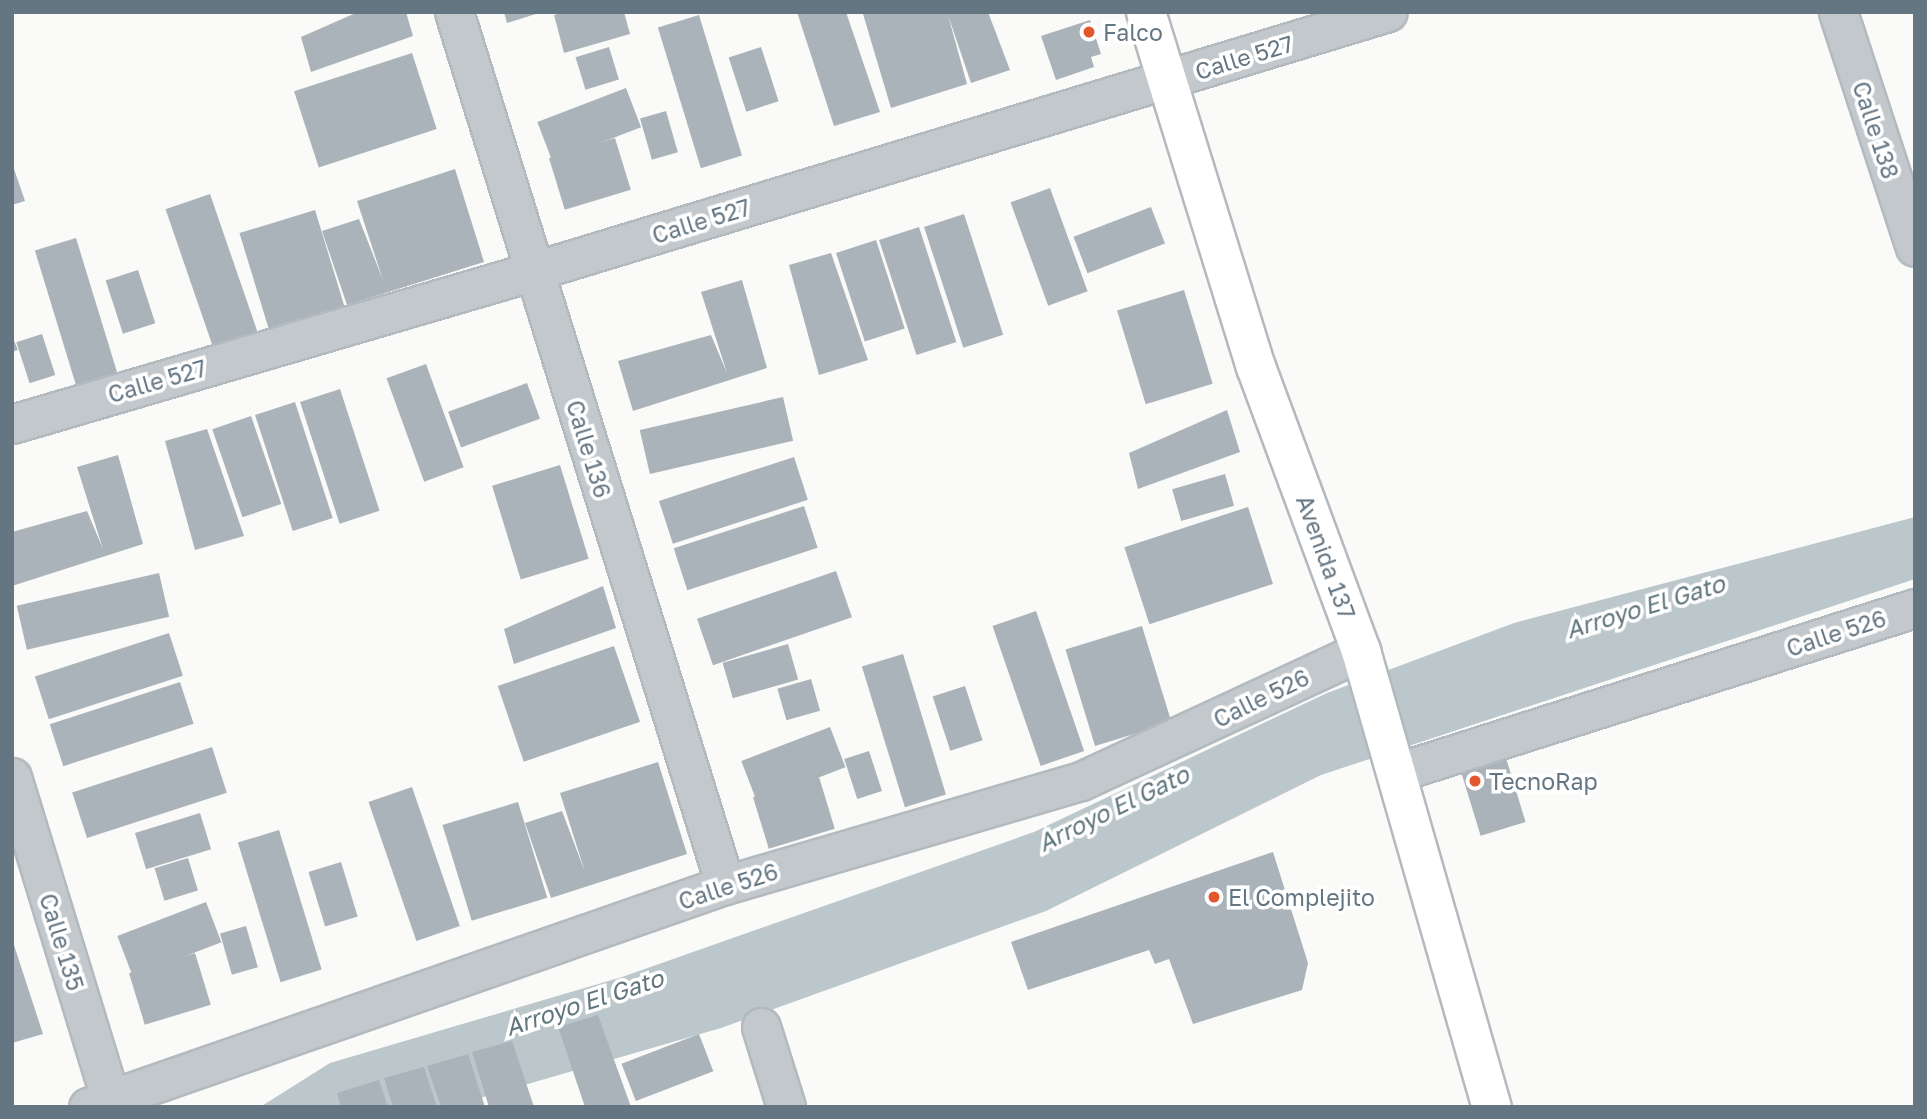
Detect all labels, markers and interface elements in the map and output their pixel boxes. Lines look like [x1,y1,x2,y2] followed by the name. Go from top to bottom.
[1103,18,1163,46] place label: Falco
[1081,24,1097,40] marker: Falco
[1192,29,1296,85] street label: Calle 527
[1847,78,1905,182] street label: Calle 138
[649,193,753,249] street label: Calle 527
[105,354,209,408] street label: Calle 527
[561,397,617,501] street label: Calle 136
[1291,491,1361,623] street label: Avenida 137
[1562,568,1728,644] water label: Arroyo El Gato
[1783,604,1889,662] street label: Calle 526
[1209,663,1313,733] street label: Calle 526
[1033,759,1193,857] water label: Arroyo El Gato
[1489,767,1598,795] place label: TecnoRap
[1467,773,1483,789] marker: TecnoRap
[675,857,781,915] street label: Calle 526
[1228,883,1375,911] place label: El Complejito
[1206,889,1222,905] marker: El Complejito
[34,890,90,994] street label: Calle 135
[501,963,667,1041] water label: Arroyo El Gato

